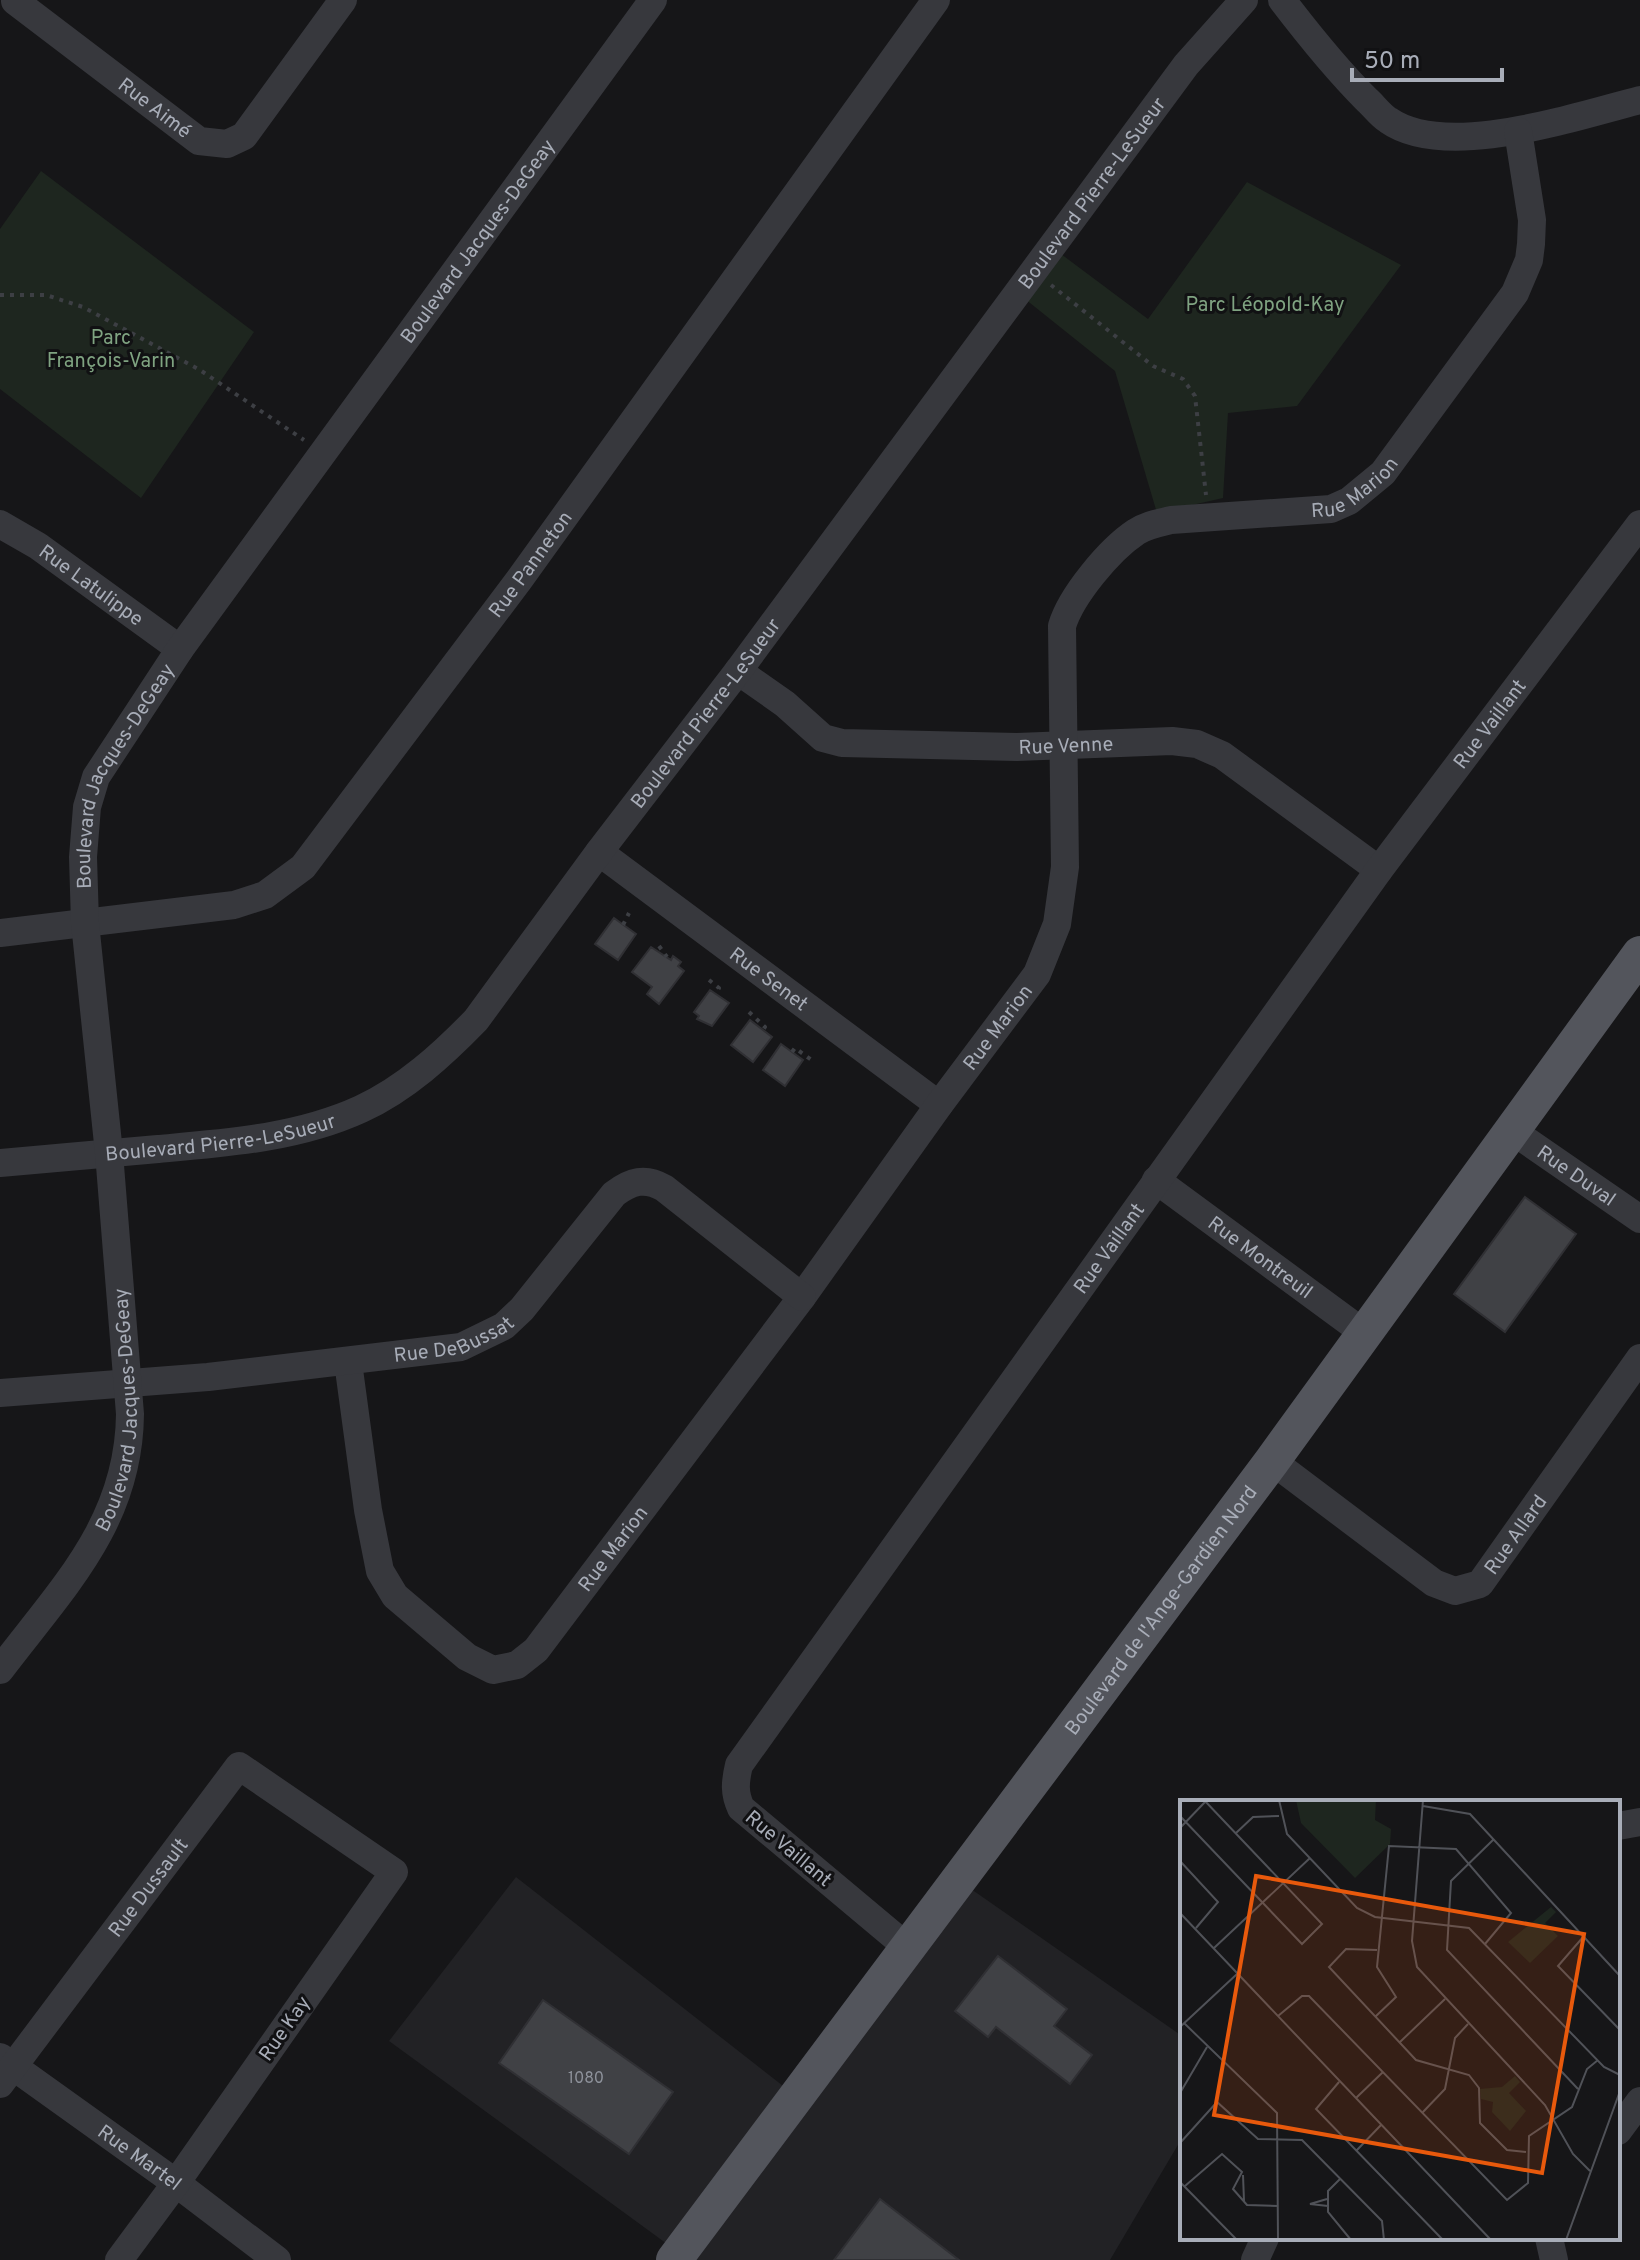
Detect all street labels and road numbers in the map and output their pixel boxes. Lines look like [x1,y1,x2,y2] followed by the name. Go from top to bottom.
[112,73,196,145] street label: Rue Aimé
[1014,93,1173,295] street label: Boulevard Pierre-LeSueur
[396,135,562,350] street label: Boulevard Jacques-DeGeay
[1310,453,1405,525] street label: Rue Marion
[484,507,579,624] street label: Rue Panneton
[33,540,148,633] street label: Rue Latulippe
[626,614,788,815] street label: Boulevard Pierre-LeSueur
[72,659,182,889] street label: Boulevard Jacques-DeGeay
[1449,675,1533,775] street label: Rue Vaillant
[1018,732,1114,762] street label: Rue Venne
[723,942,813,1018] street label: Rue Senet
[958,980,1040,1077] street label: Rue Marion
[104,1109,340,1169] street label: Boulevard Pierre-LeSueur
[1531,1140,1620,1213] street label: Rue Duval
[1069,1199,1152,1300] street label: Rue Vaillant
[1202,1211,1317,1306] street label: Rue Montreuil
[91,1287,145,1537] street label: Boulevard Jacques-DeGeay
[392,1312,521,1370] street label: Rue DeBussat
[1060,1481,1264,1741] street label: Boulevard de l'Ange-Gardien Nord
[1479,1490,1554,1581] street label: Rue Allard
[573,1501,655,1598] street label: Rue Marion
[739,1806,837,1894] street label: Rue Vaillant
[104,1834,195,1943] street label: Rue Dussault
[254,1992,317,2067] street label: Rue Kay
[92,2120,186,2198] street label: Rue Martel

